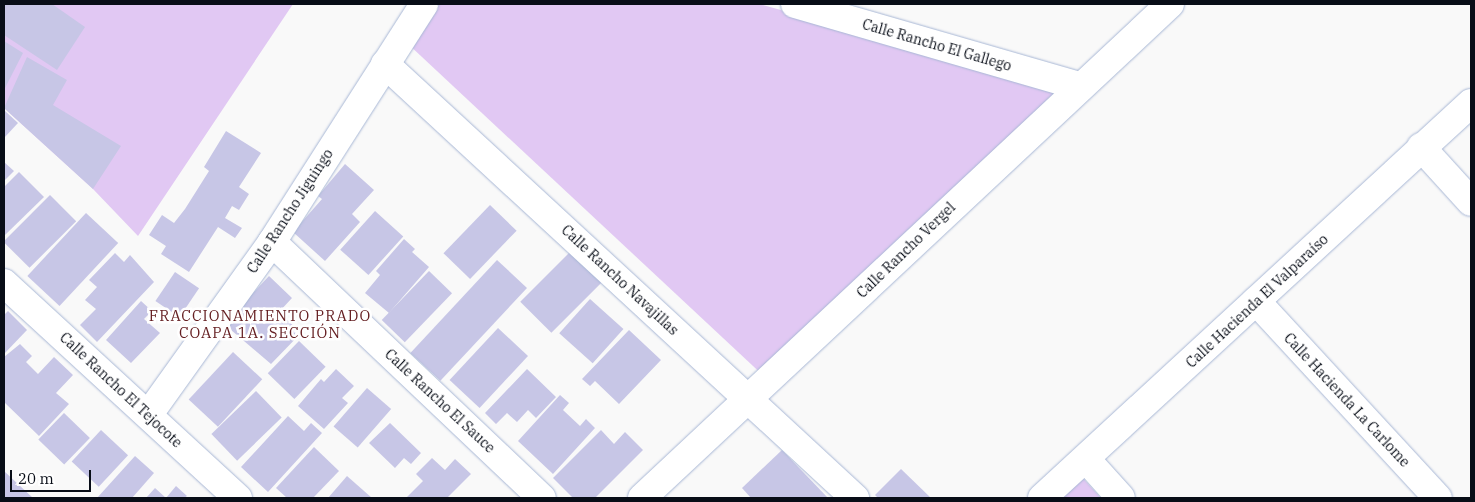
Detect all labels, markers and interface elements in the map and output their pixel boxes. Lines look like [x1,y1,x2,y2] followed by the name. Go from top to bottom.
[860,16,1014,74] street label: Calle Rancho El Gallego
[244,146,336,276] street label: Calle Rancho Jiguingo
[853,199,959,301] street label: Calle Rancho Vergel
[558,221,682,339] street label: Calle Rancho Navajillas
[1183,231,1331,371] street label: Calle Hacienda El Valparaíso
[146,306,374,341] district label: FRACCIONAMIENTO PRADO COAPA 1A. SECCIÓN
[56,329,186,451] street label: Calle Rancho El Tejocote
[1281,330,1413,470] street label: Calle Hacienda La Carlome
[381,346,499,456] street label: Calle Rancho El Sauce
[12,460,94,492] scale bar
[18,469,54,488] text: 20 m

